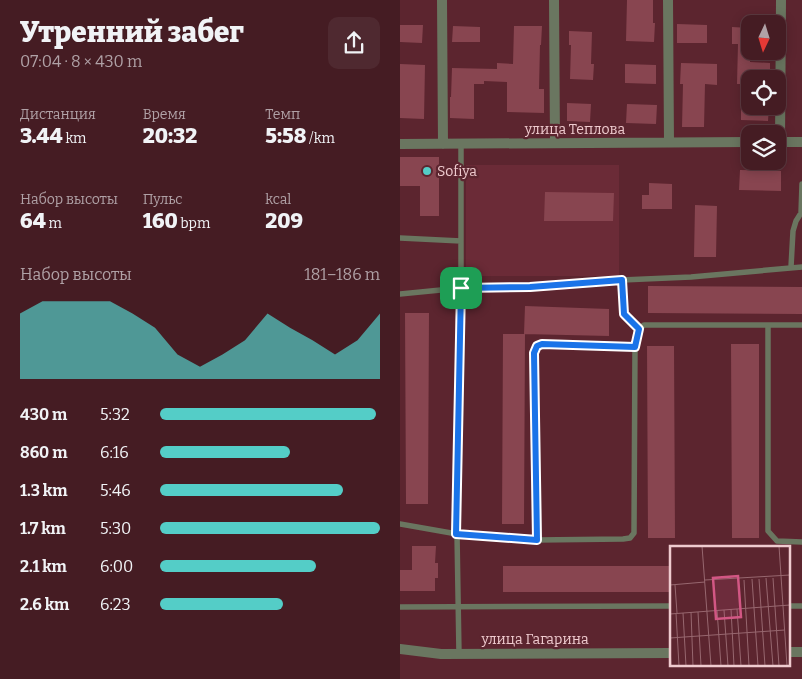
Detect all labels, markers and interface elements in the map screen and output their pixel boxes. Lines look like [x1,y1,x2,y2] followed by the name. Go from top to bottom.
[741,15,786,60] north arrow
[741,15,786,170] map controls
[20,16,244,49] text: Утренний забег
[328,17,380,69] button: share
[20,52,142,71] text: 07:04 · 8 × 430 m
[741,70,786,115] button: locate
[20,106,96,123] text: Дистанция
[143,106,186,123] text: Время
[265,106,300,123] text: Темп
[524,121,626,138] street label: улица Теплова
[20,123,63,149] text: 3.44
[143,123,197,149] text: 20:32
[265,123,306,149] text: 5:58
[741,125,786,170] button: layers
[63,130,86,147] text: km
[306,130,335,147] text: /km
[437,163,477,180] place label: Sofiya
[421,165,433,177] marker: Sofiya
[20,191,118,208] text: Набор высоты
[143,191,183,208] text: Пульс
[265,191,291,208] text: kcal
[20,208,46,234] text: 64
[143,208,178,234] text: 160
[265,208,303,234] text: 209
[46,215,62,232] text: m
[178,215,210,232] text: bpm
[20,265,132,284] text: Набор высоты
[304,265,380,284] text: 181–186 m
[440,267,482,309] pin
[447,274,475,302] icon: arrive
[20,405,67,424] text: 430 m
[100,405,130,424] text: 5:32
[20,443,67,462] text: 860 m
[100,443,129,462] text: 6:16
[20,481,67,500] text: 1.3 km
[100,481,131,500] text: 5:46
[20,519,66,538] text: 1.7 km
[100,519,131,538] text: 5:30
[670,546,790,666] inset map
[20,557,67,576] text: 2.1 km
[100,557,133,576] text: 6:00
[20,595,69,614] text: 2.6 km
[100,595,131,614] text: 6:23
[480,631,589,648] street label: улица Гагарина

